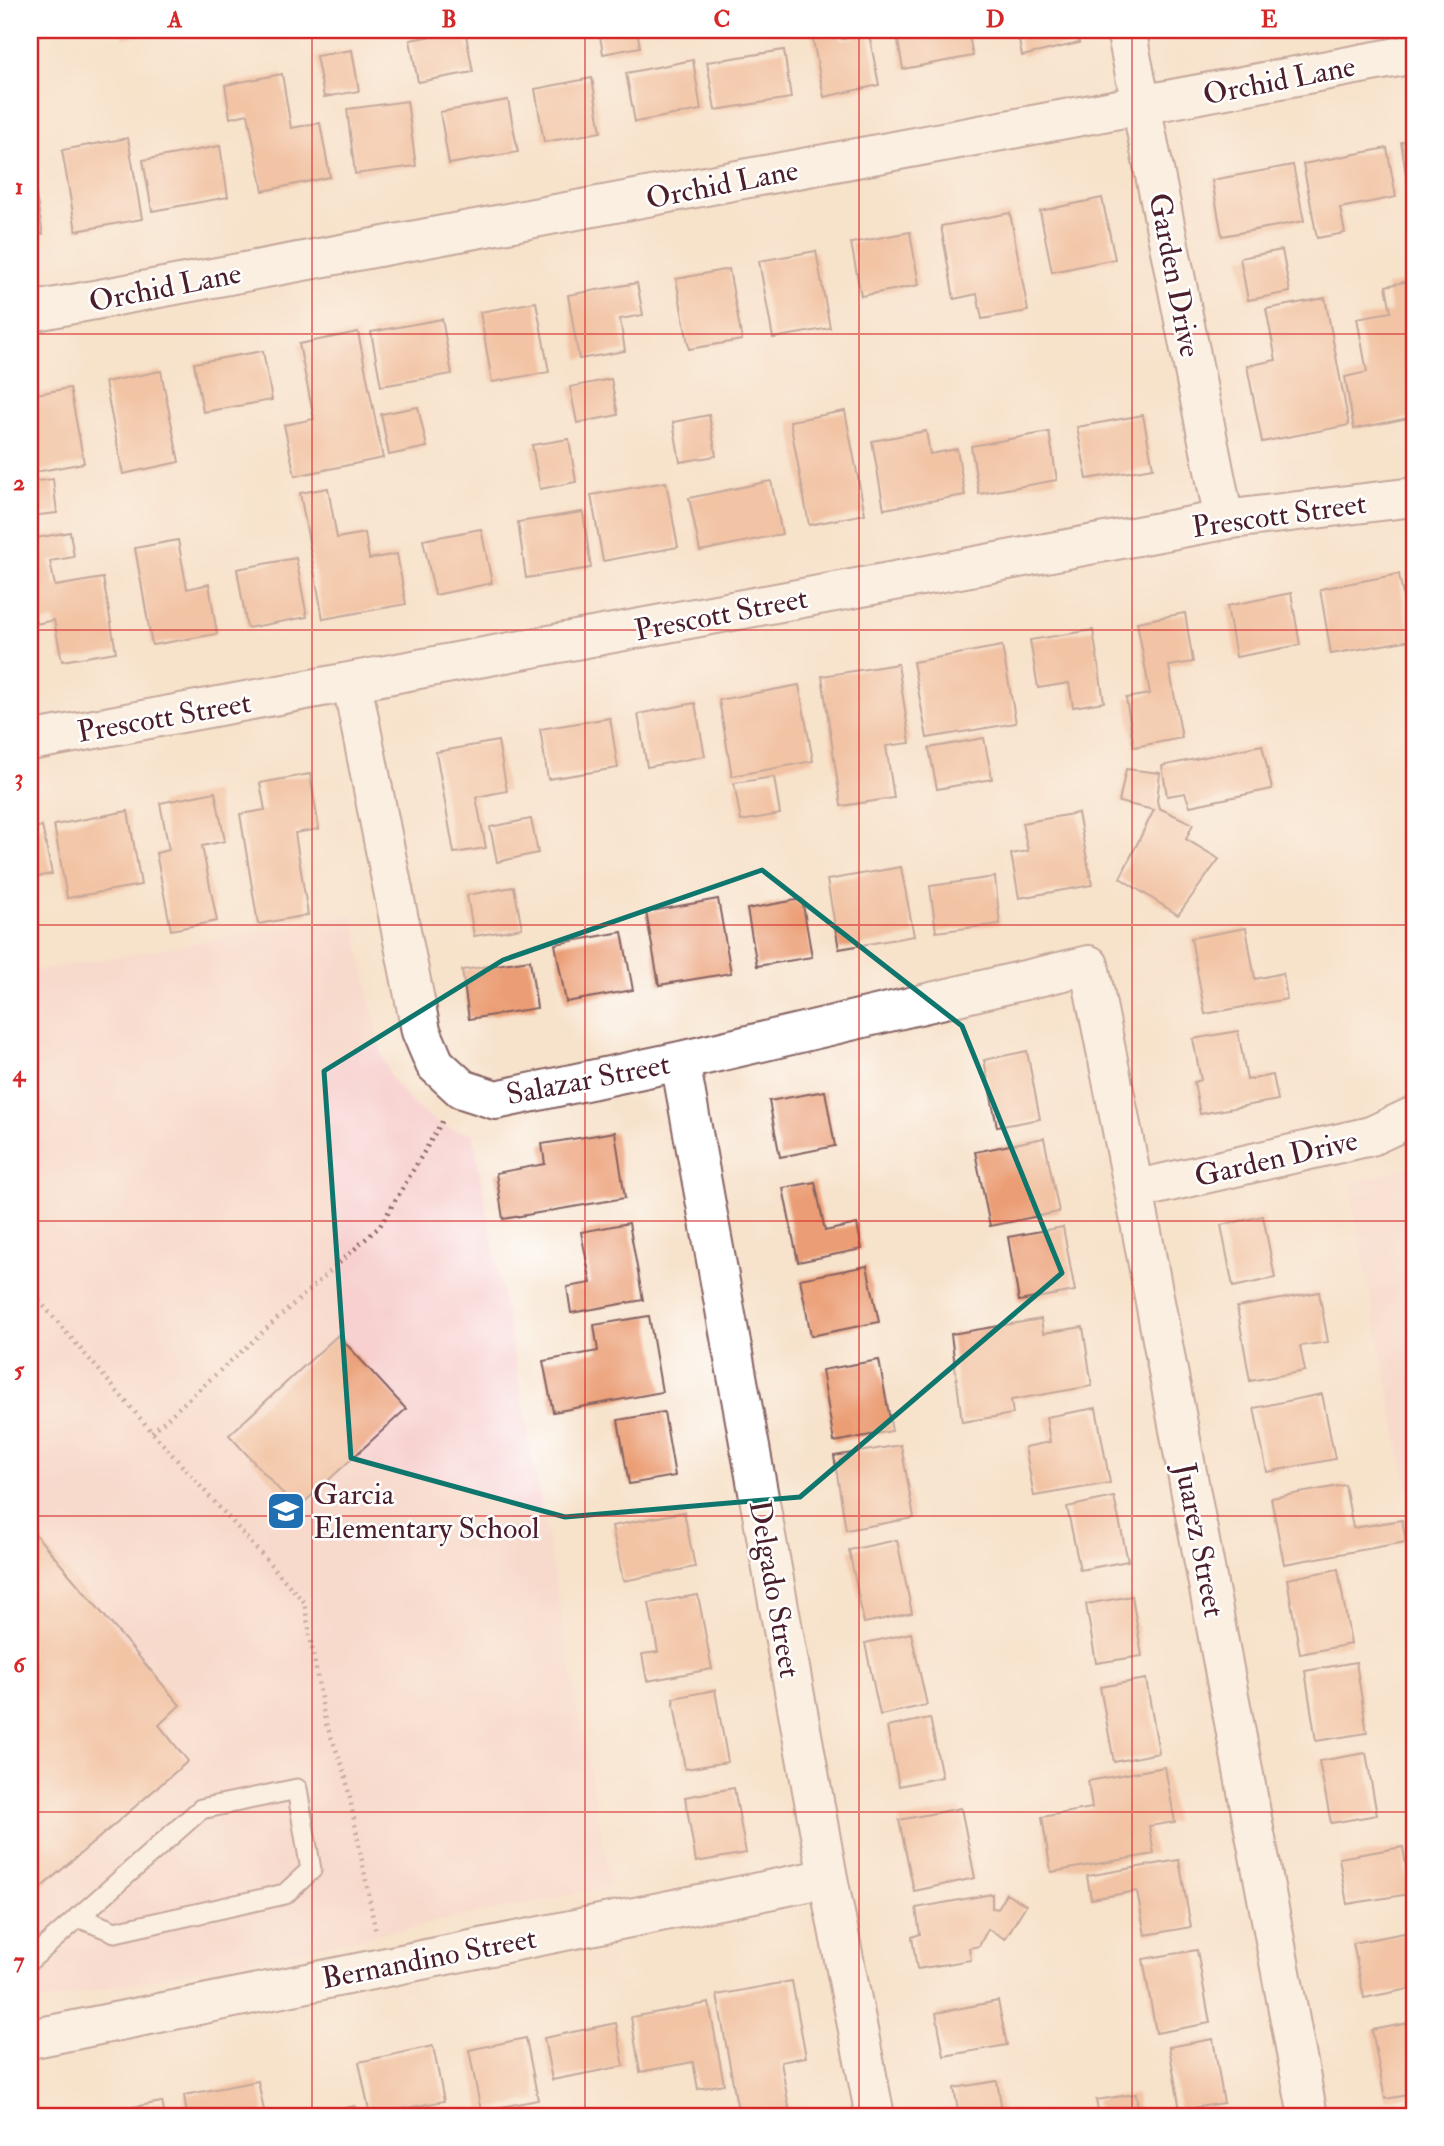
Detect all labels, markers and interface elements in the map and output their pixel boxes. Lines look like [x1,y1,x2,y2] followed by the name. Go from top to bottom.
[167,5,183,34] text: A
[441,5,457,34] text: B
[714,5,730,34] text: C
[986,5,1004,34] text: D
[1261,5,1278,34] text: E
[1200,48,1358,113] street label: Orchid Lane
[643,152,801,217] street label: Orchid Lane
[15,172,23,201] text: 1
[1140,190,1209,360] street label: Garden Drive
[86,255,244,320] street label: Orchid Lane
[13,468,25,497] text: 2
[1189,485,1369,546] street label: Prescott Street
[631,580,811,649] street label: Prescott Street
[74,684,254,751] street label: Prescott Street
[15,763,23,792] text: 3
[503,1045,673,1113] street label: Salazar Street
[12,1059,27,1088] text: 4
[1191,1122,1361,1195] street label: Garden Drive
[14,1355,25,1384] text: 5
[1166,1459,1233,1621] street label: Juarez Street
[313,1476,540,1547] place label: Garcia Elementary School
[265,1490,307,1532] school or university icon: Garcia Elementary School
[741,1497,808,1681] street label: Delgado Street
[13,1650,27,1679] text: 6
[319,1920,540,1997] street label: Bernandino Street
[14,1946,25,1975] text: 7

